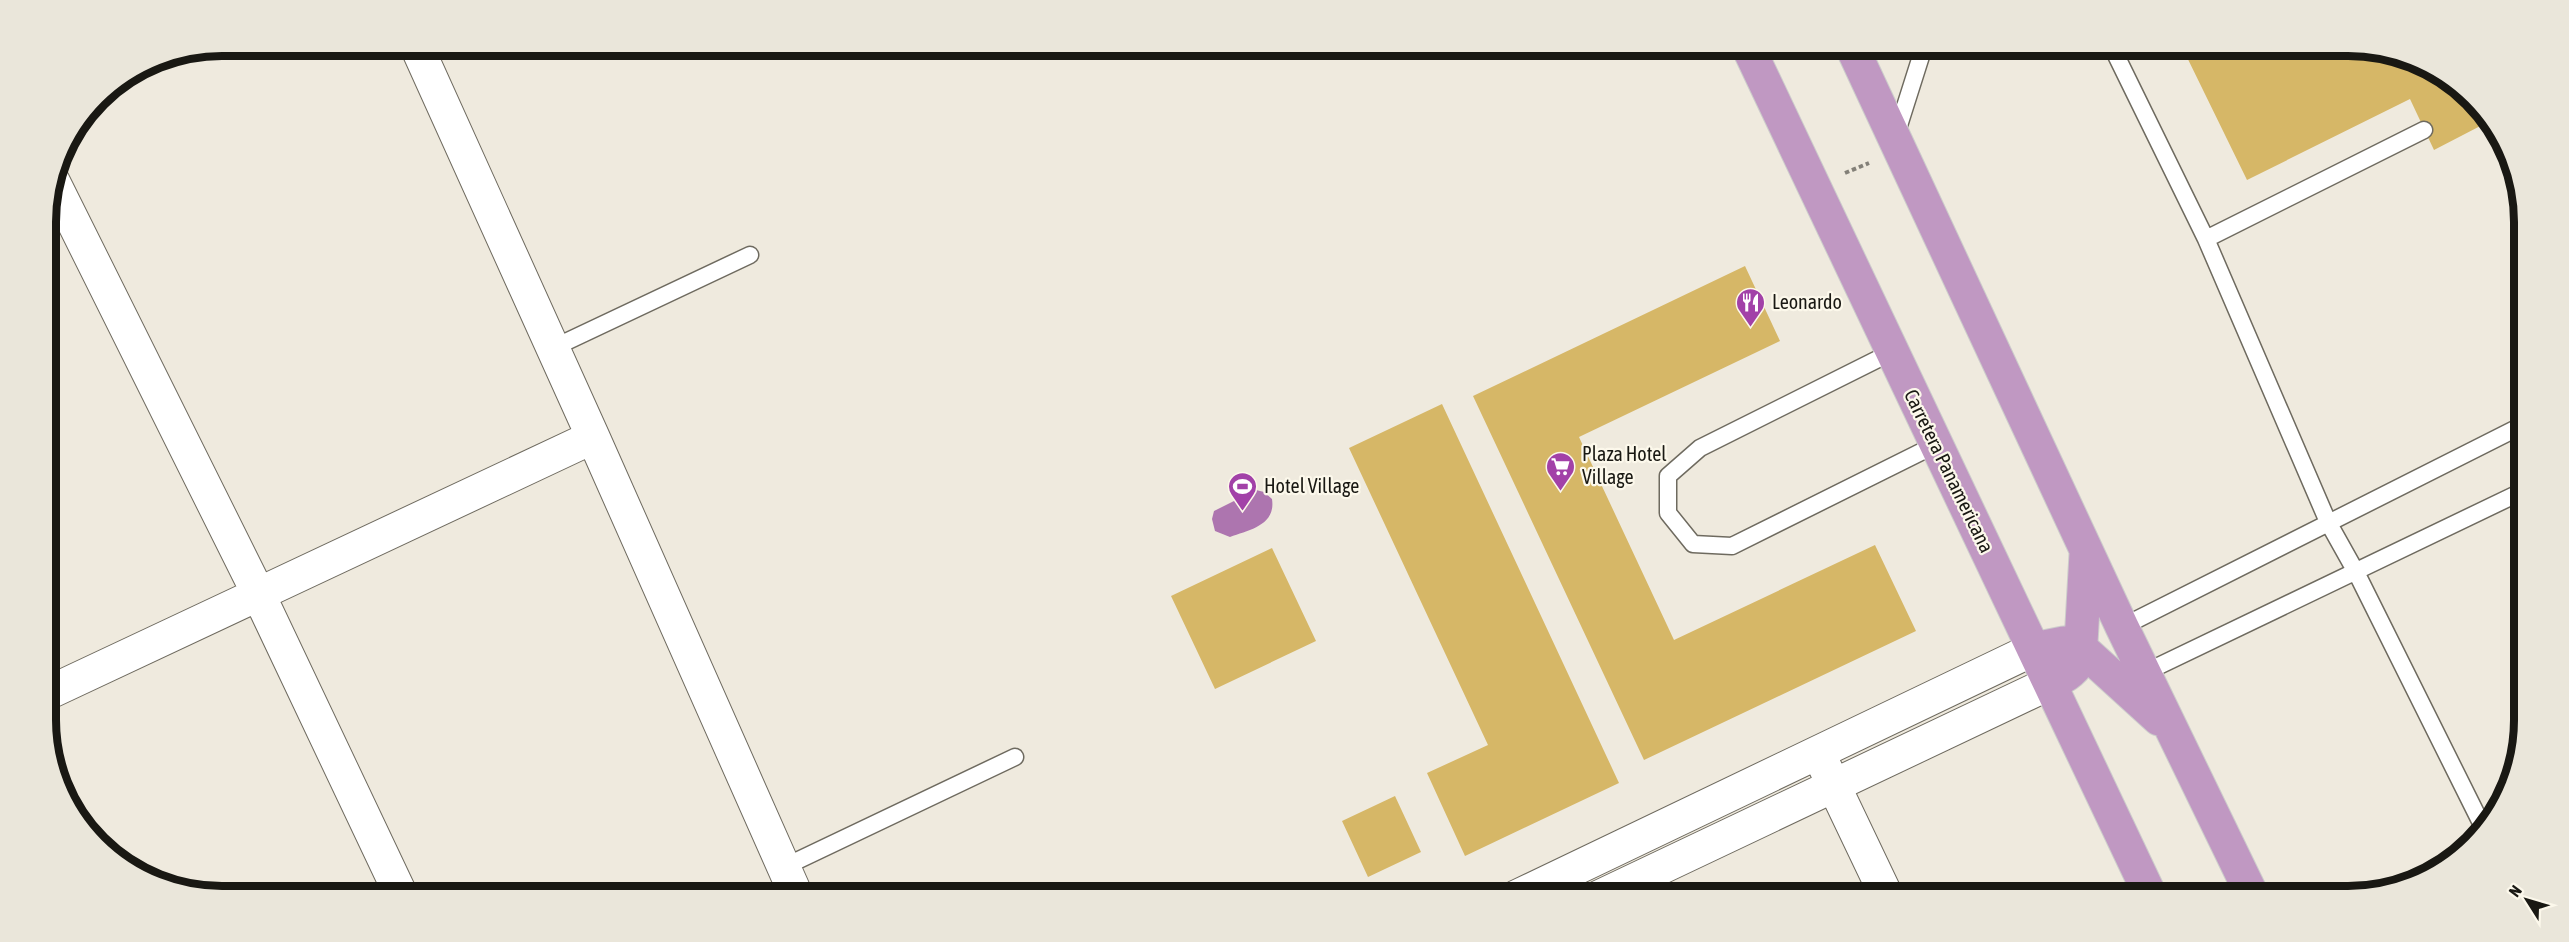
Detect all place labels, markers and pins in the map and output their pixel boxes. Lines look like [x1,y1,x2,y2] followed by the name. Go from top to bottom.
[1735,286,1767,328] restaurant icon: Leonardo
[1772,290,1842,313] place label: Leonardo
[1582,442,1667,488] place label: Plaza Hotel Village
[1545,450,1577,492] supermarket icon: Plaza Hotel Village
[1227,470,1259,512] sports icon: Hotel Village
[1264,474,1359,497] place label: Hotel Village

